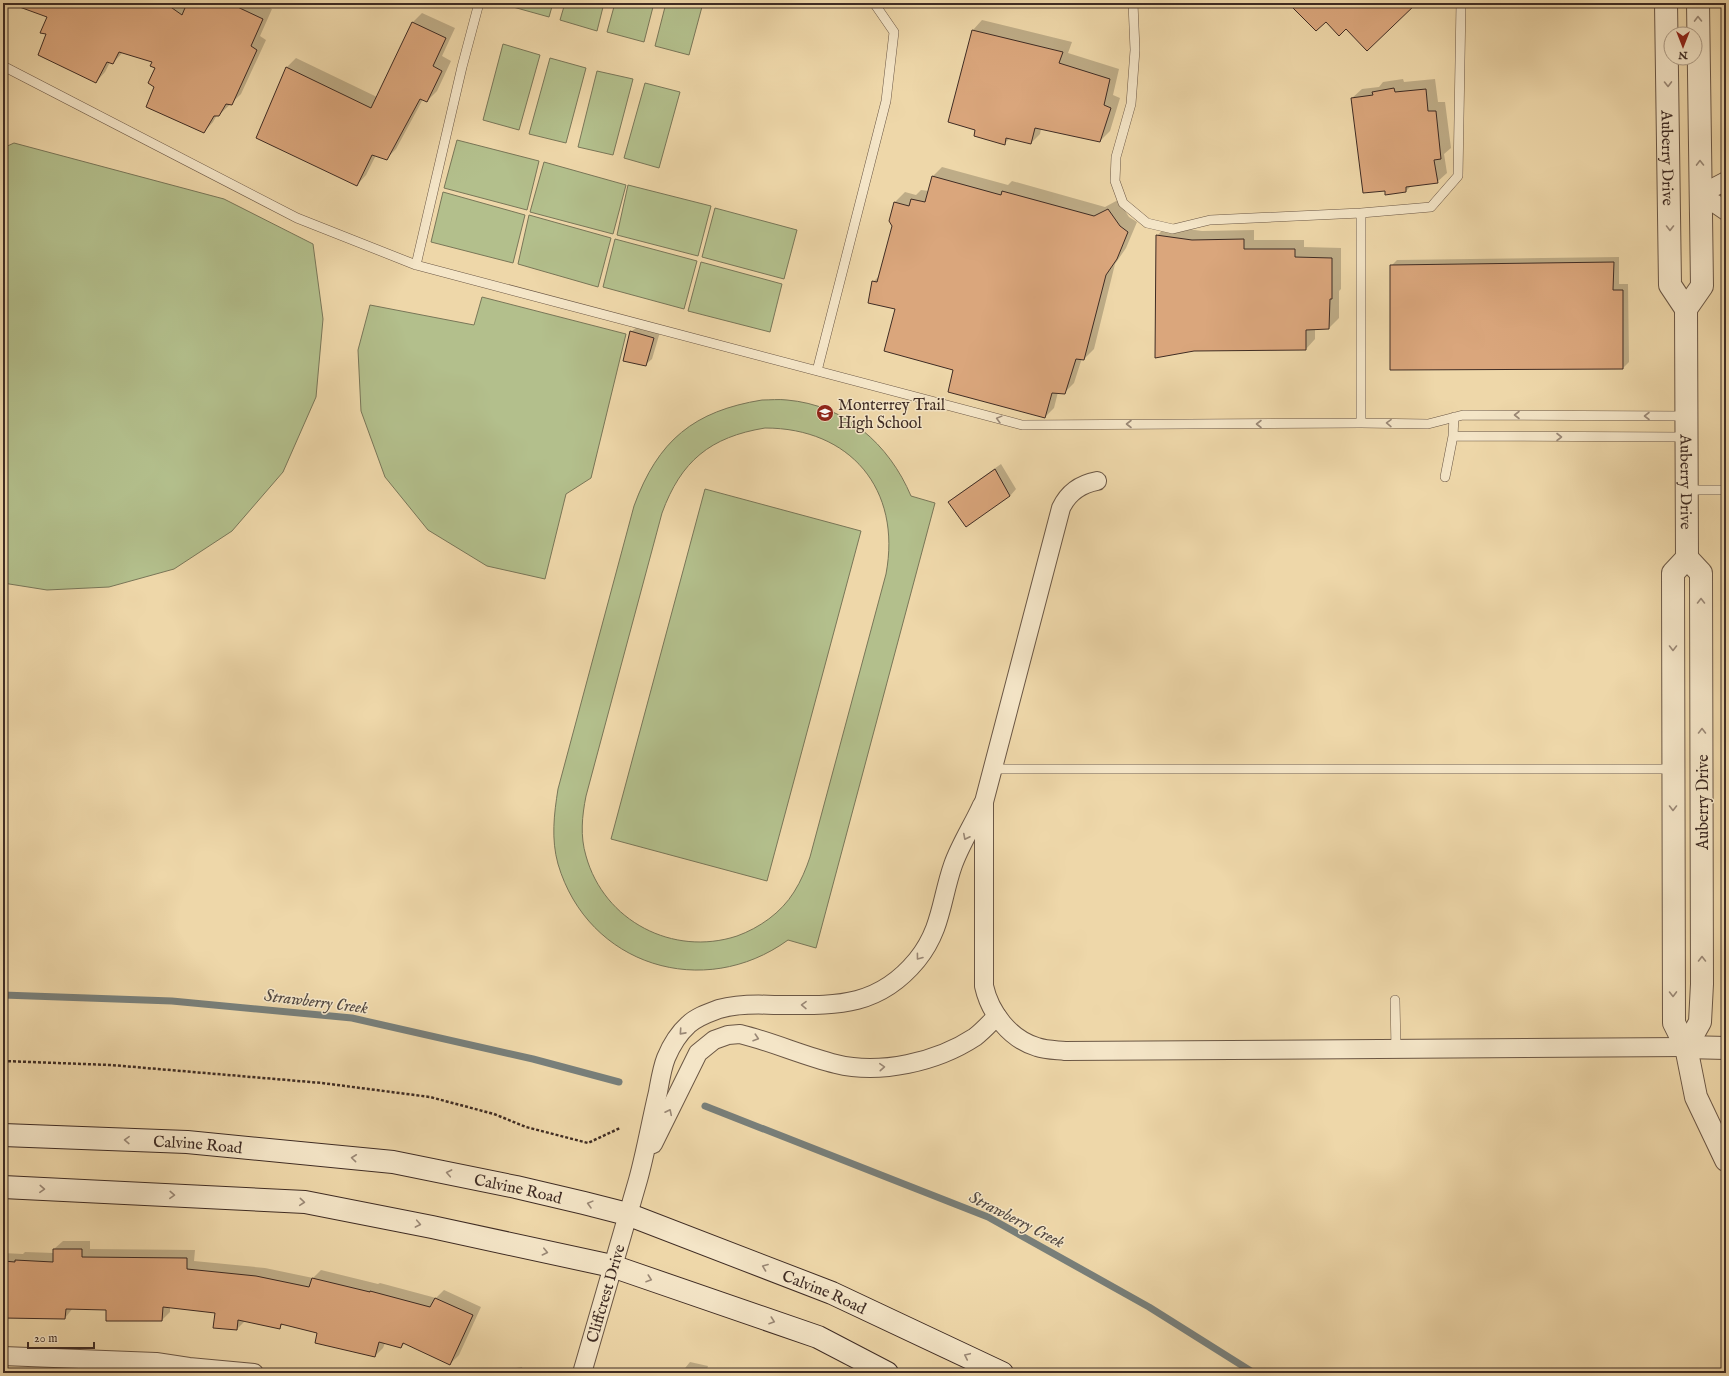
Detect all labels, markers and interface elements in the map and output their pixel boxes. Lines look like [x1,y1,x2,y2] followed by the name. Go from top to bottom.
[1694,16,1702,22] one-way arrow
[1663,26,1703,66] north arrow
[1678,48,1689,62] text: N
[1664,81,1672,87] one-way arrow
[1656,109,1677,206] street label: Auberry Drive
[1696,160,1705,166] one-way arrow
[1666,225,1674,231] one-way arrow
[838,396,946,434] place label: Monterrey Trail High School
[815,403,835,423] school or university icon: Monterrey Trail High School
[1514,411,1520,419] one-way arrow
[1644,412,1650,420] one-way arrow
[996,415,1003,424] one-way arrow
[1386,419,1392,428] one-way arrow
[1126,420,1132,428] one-way arrow
[1256,420,1262,428] one-way arrow
[1556,433,1562,441] one-way arrow
[1674,433,1695,530] street label: Auberry Drive
[1697,598,1705,604] one-way arrow
[1669,645,1677,651] one-way arrow
[1698,728,1706,734] one-way arrow
[1694,754,1714,851] street label: Auberry Drive
[1669,805,1677,811] one-way arrow
[963,833,971,841] one-way arrow
[917,953,924,960] one-way arrow
[1698,956,1706,962] one-way arrow
[263,986,369,1019] water label: Strawberry Creek
[1669,991,1677,997] one-way arrow
[801,1001,807,1009] one-way arrow
[680,1027,687,1034] one-way arrow
[753,1034,760,1042] one-way arrow
[879,1062,885,1071] one-way arrow
[664,1108,672,1116] one-way arrow
[153,1133,244,1159] street label: Calvine Road
[124,1135,130,1144] one-way arrow
[351,1154,357,1163] one-way arrow
[446,1170,452,1178] one-way arrow
[472,1171,564,1210] street label: Calvine Road
[39,1185,45,1194] one-way arrow
[965,1187,1068,1254] water label: Strawberry Creek
[169,1191,175,1200] one-way arrow
[299,1197,305,1206] one-way arrow
[586,1200,593,1209] one-way arrow
[415,1219,421,1227] one-way arrow
[583,1242,631,1345] street label: Cliffcrest Drive
[542,1247,548,1255] one-way arrow
[761,1264,768,1272] one-way arrow
[779,1267,869,1320] street label: Calvine Road
[645,1275,652,1283] one-way arrow
[768,1316,775,1325] one-way arrow
[28,1324,94,1350] scale bar
[34,1331,57,1346] text: 20 m
[964,1353,971,1361] one-way arrow

